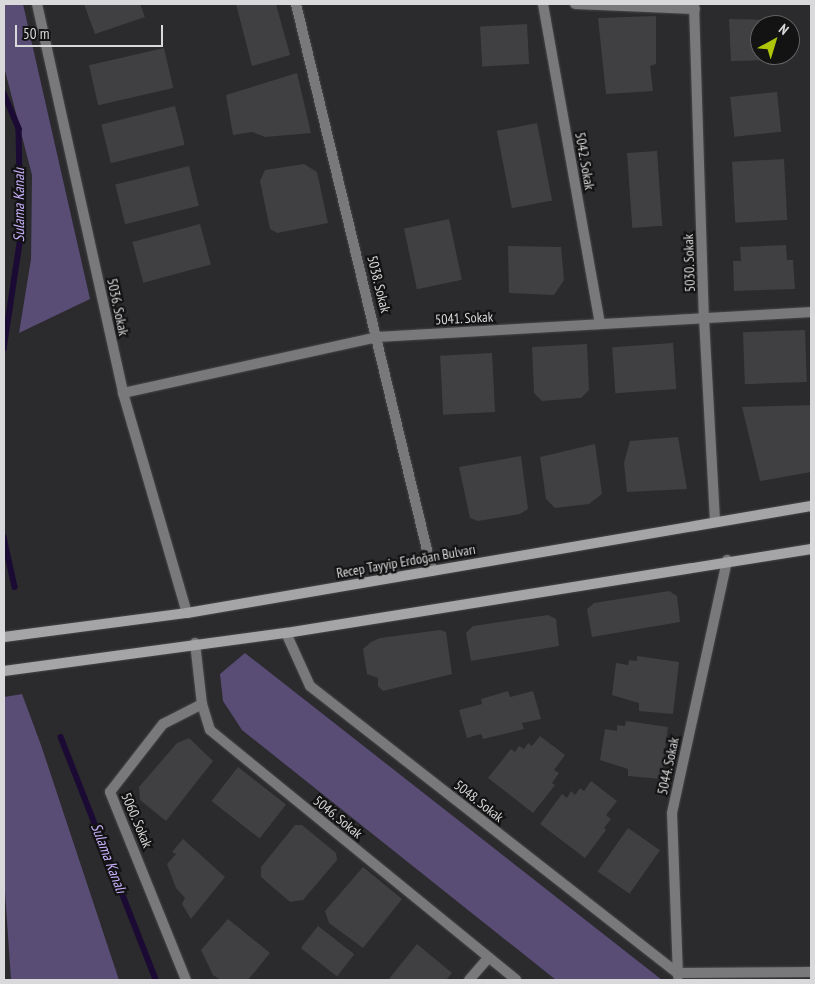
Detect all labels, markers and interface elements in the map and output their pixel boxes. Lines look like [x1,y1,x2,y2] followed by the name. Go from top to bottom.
[18,15,165,47] scale bar
[750,15,800,65] north arrow
[775,20,792,38] text: N
[23,24,49,43] text: 50 m
[572,130,598,192] street label: 5042. Sokak
[10,168,28,242] water label: Sulama Kanalı
[680,233,698,293] street label: 5030. Sokak
[364,253,394,315] street label: 5038. Sokak
[104,276,132,338] street label: 5036. Sokak
[434,308,494,328] street label: 5041. Sokak
[335,540,477,582] street label: Recep Tayyip Erdoğan Bulvarı
[654,735,682,797] street label: 5044. Sokak
[451,776,507,826] street label: 5048. Sokak
[118,789,156,851] street label: 5060. Sokak
[310,792,366,842] street label: 5046. Sokak
[87,820,131,896] water label: Sulama Kanalı

